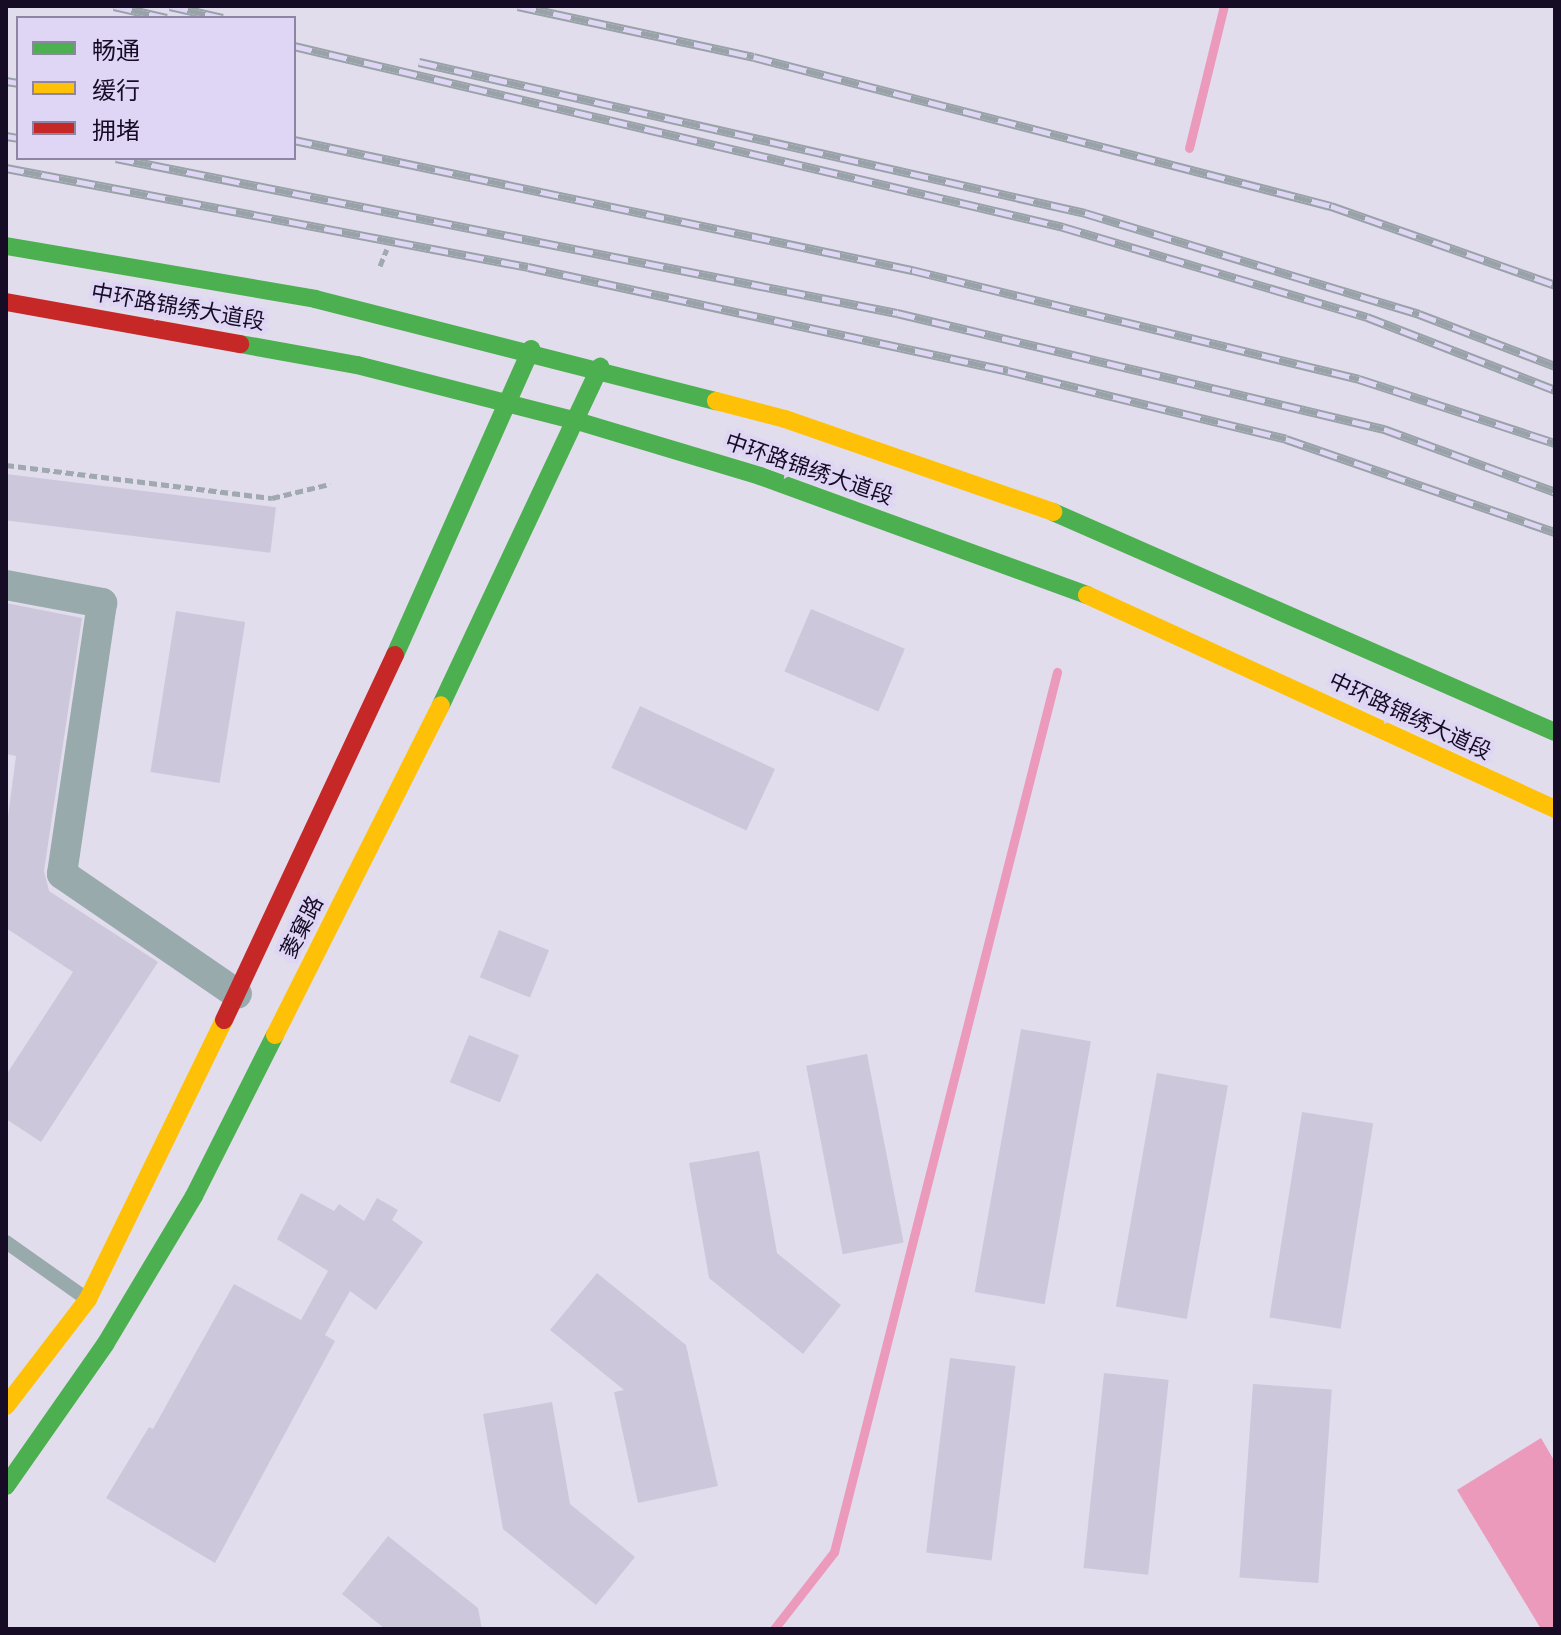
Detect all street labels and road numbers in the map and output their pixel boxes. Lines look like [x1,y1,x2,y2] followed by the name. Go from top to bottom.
[89,279,267,335] street label: 中环路锦绣大道段
[721,428,897,510] street label: 中环路锦绣大道段
[1325,667,1495,765] street label: 中环路锦绣大道段
[275,892,329,962] street label: 菱窠路

